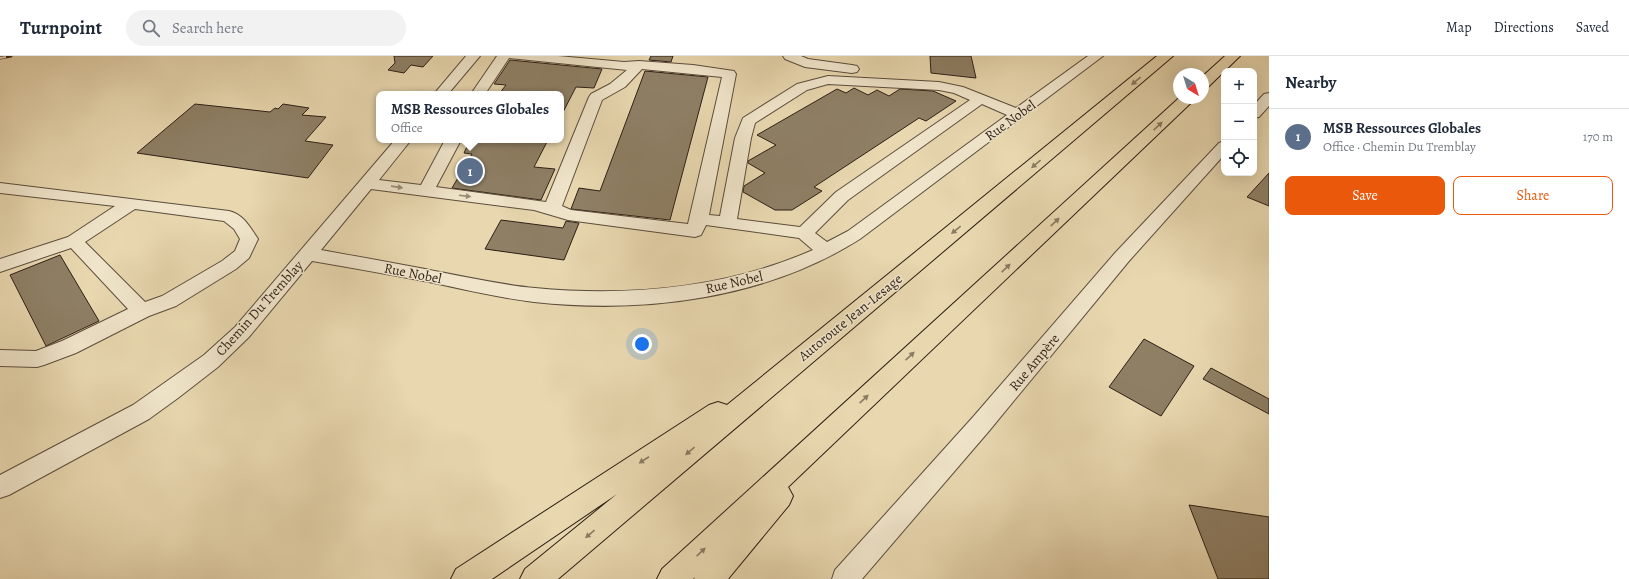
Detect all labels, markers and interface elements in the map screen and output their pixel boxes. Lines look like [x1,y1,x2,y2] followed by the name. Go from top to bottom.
[126,10,406,46] search box
[20,15,102,41] text: Turnpoint
[140,17,162,39] icon: search
[172,18,243,38] text: Search here
[1446,18,1472,37] text: Map
[1494,18,1554,37] text: Directions
[1576,18,1609,37] text: Saved
[1173,68,1209,104] north arrow
[1221,68,1257,176] map controls
[1221,68,1257,104] button: +
[1285,71,1336,94] text: Nearby
[1131,76,1142,85] one-way arrow
[376,91,564,143] popup
[981,95,1040,145] street label: Rue Nobel
[391,99,549,119] text: MSB Ressources Globales
[1221,104,1257,140] button: −
[1323,118,1481,138] text: MSB Ressources Globales
[391,119,423,136] text: Office
[1153,122,1163,131] one-way arrow
[1296,128,1300,145] text: 1
[1583,128,1613,145] text: 170 m
[1323,138,1476,155] text: Office · Chemin Du Tremblay
[1221,140,1257,176] button: locate
[457,156,483,186] pin: 1
[1031,160,1042,169] one-way arrow
[1285,176,1445,215] button: Save
[1453,176,1613,215] button: Share
[391,184,403,190] one-way arrow
[459,193,471,199] one-way arrow
[1050,217,1060,227] one-way arrow
[951,226,962,235] one-way arrow
[211,256,308,360] street label: Chemin Du Tremblay
[382,259,444,288] street label: Rue Nobel
[1000,263,1011,272] one-way arrow
[704,267,765,298] street label: Rue Nobel
[794,270,906,366] street label: Autoroute Jean-Lesage
[1005,330,1064,395] street label: Rue Ampère
[632,334,652,354] your location
[905,351,915,361] one-way arrow
[859,394,869,403] one-way arrow
[684,447,695,455] one-way arrow
[639,456,650,464] one-way arrow
[584,529,595,538] one-way arrow
[696,548,706,557] one-way arrow

